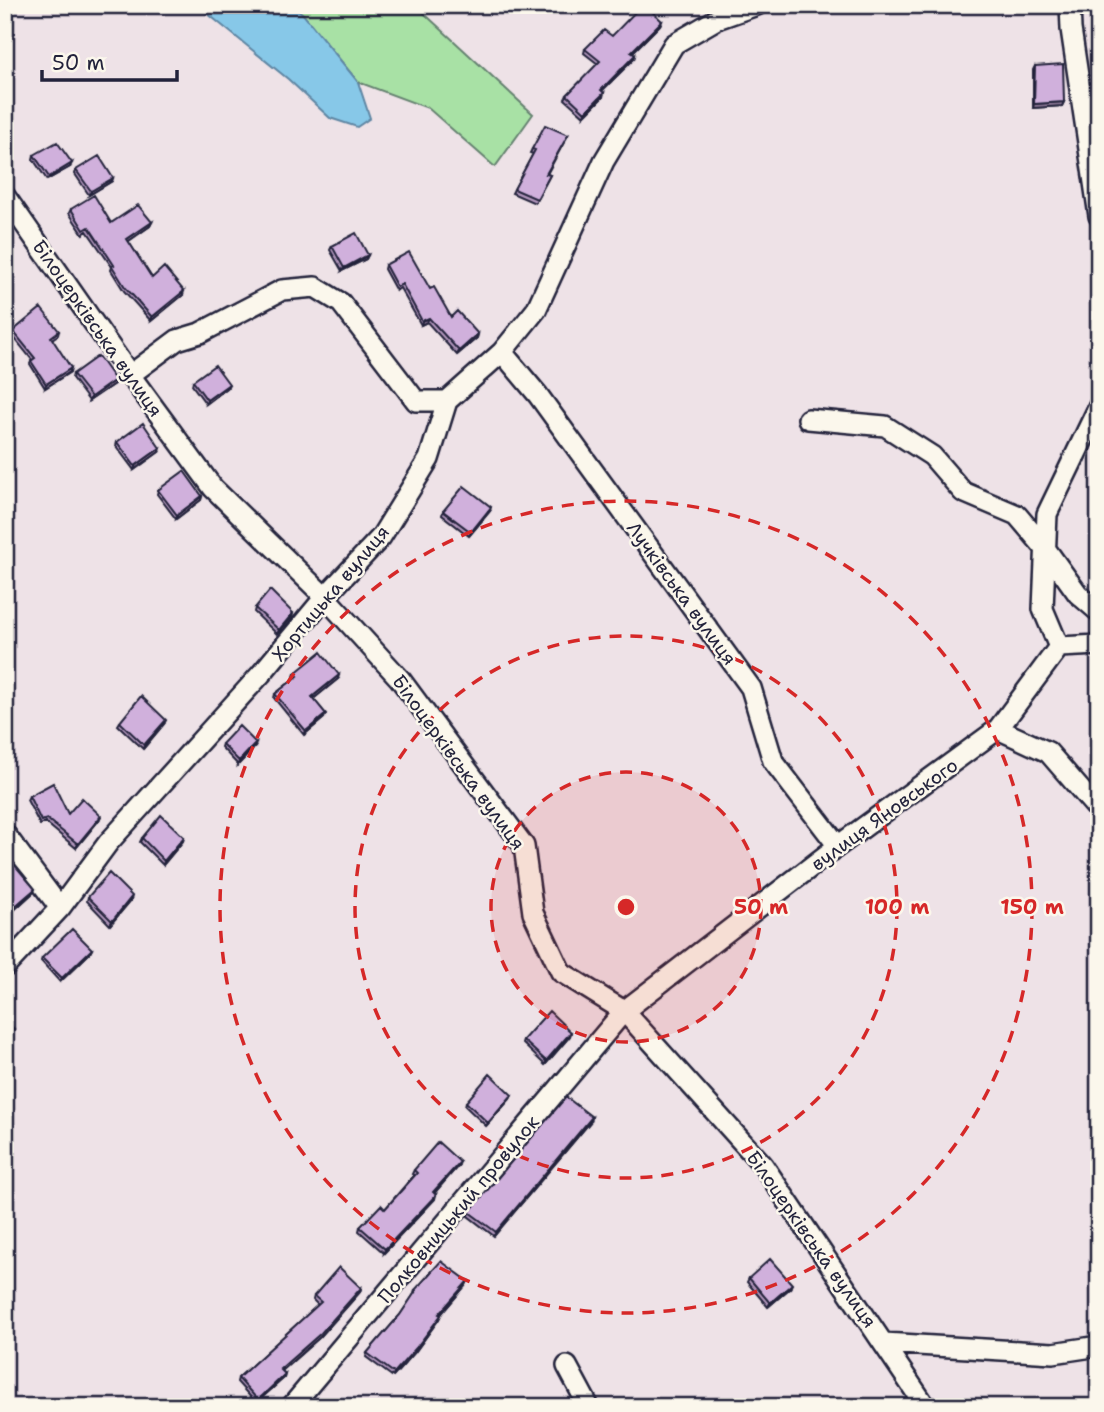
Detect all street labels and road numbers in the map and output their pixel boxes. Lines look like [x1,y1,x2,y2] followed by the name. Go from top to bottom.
[27,235,168,422] street label: Білоцерківська вулиця
[621,517,742,670] street label: Лучківська вулиця
[266,520,395,667] street label: Хортицька вулиця
[387,670,531,855] street label: Білоцерківська вулиця
[806,753,963,876] street label: вулиця Яновського
[372,1110,544,1309] street label: Полковницький провулок
[741,1146,882,1333] street label: Білоцерківська вулиця

